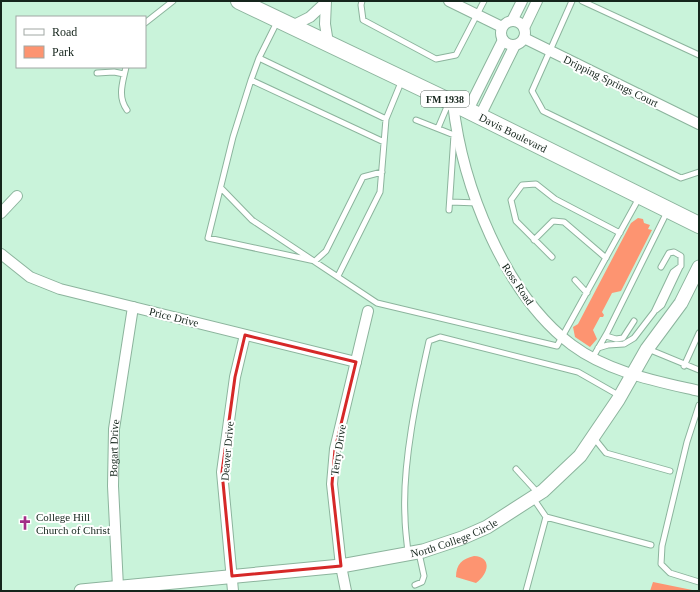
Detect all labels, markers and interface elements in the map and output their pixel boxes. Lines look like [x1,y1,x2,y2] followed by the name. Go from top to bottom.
[16,16,146,68] legend
[52,25,77,39] text: Road
[52,45,74,59] text: Park
[562,53,660,109] street label: Dripping Springs Court
[421,91,469,107] road number: FM 1938
[477,111,549,155] street label: Davis Boulevard
[500,261,536,307] street label: Ross Road
[148,305,200,329] street label: Price Drive
[107,418,121,477] street label: Bogart Drive
[218,421,236,481] street label: Deaver Drive
[328,424,348,476] street label: Terry Drive
[36,511,110,536] place label: College Hill Church of Christ
[17,515,33,531] church icon: College Hill Church of Christ
[409,516,500,559] street label: North College Circle

